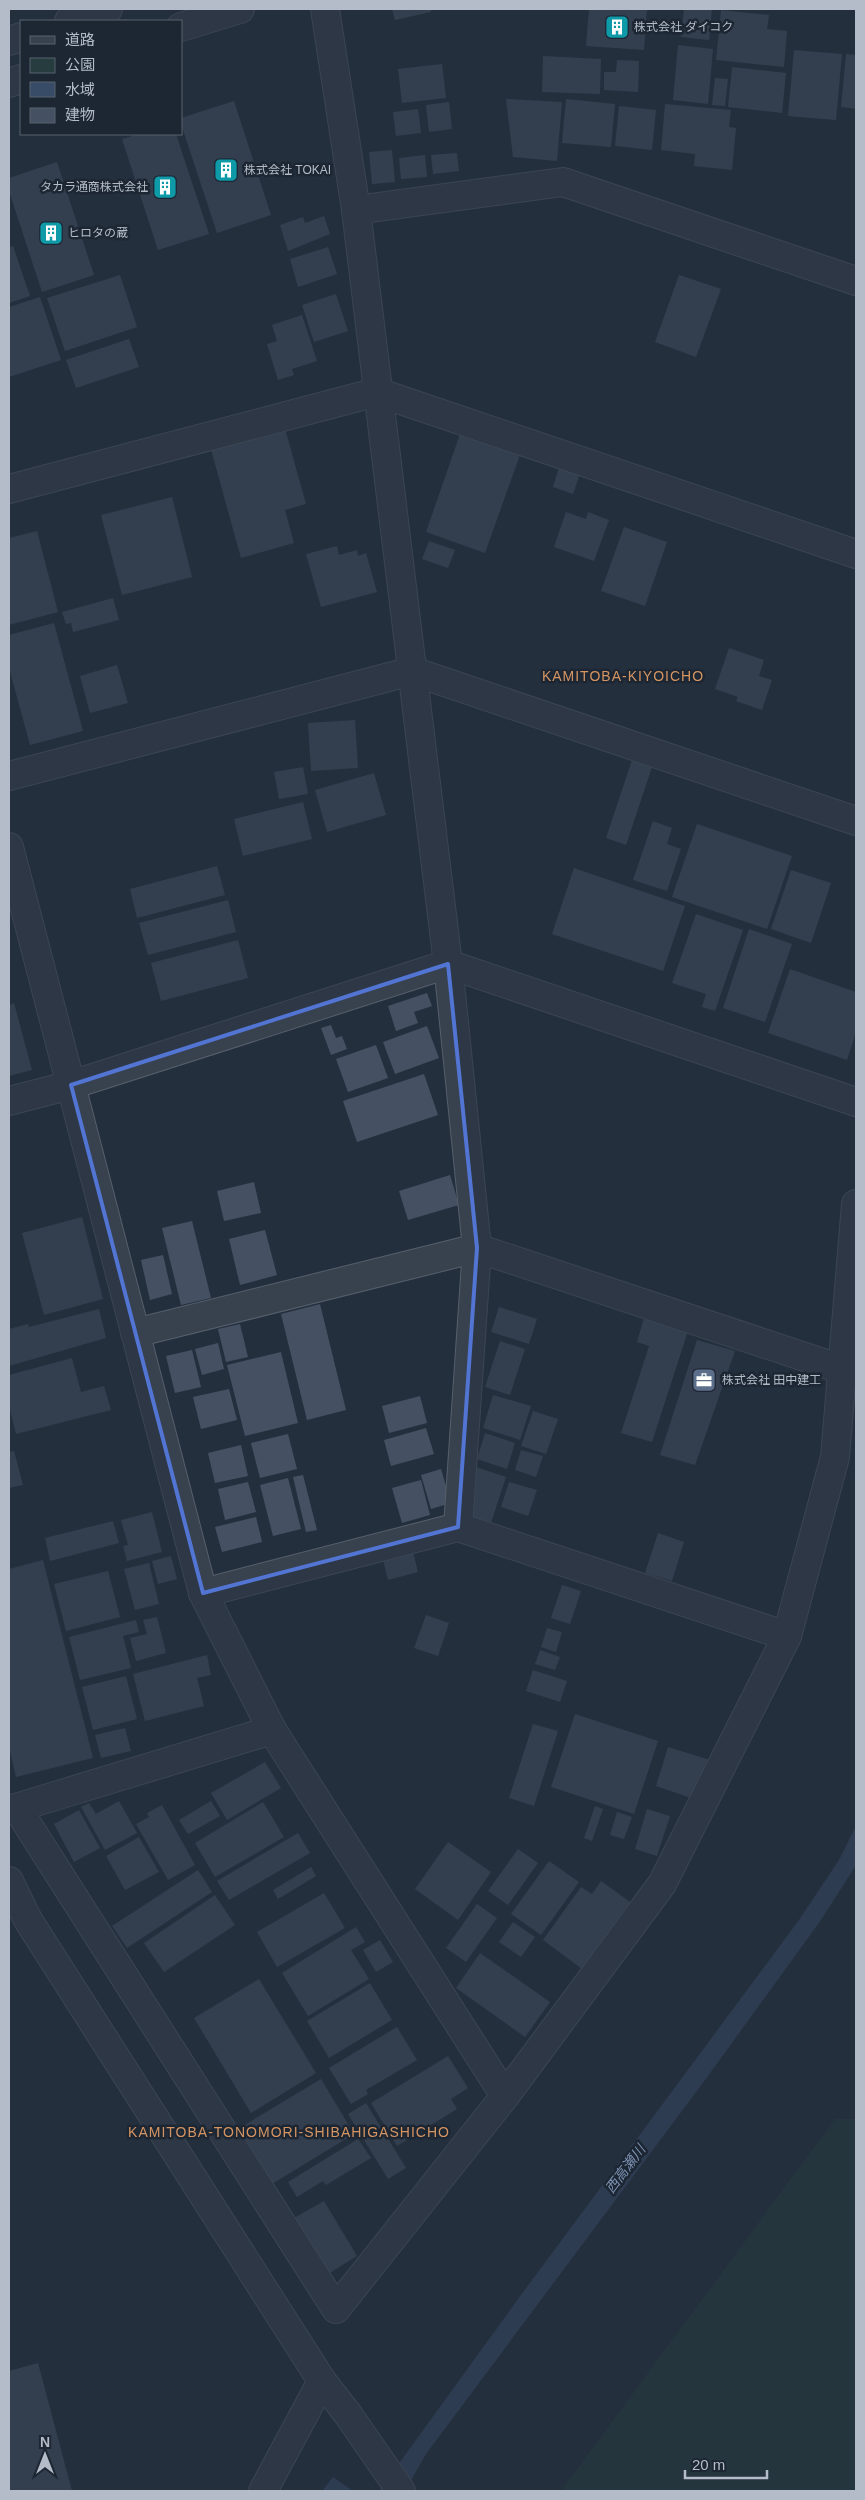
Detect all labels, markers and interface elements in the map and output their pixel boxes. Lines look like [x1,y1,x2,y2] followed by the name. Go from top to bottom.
[604,14,630,40] building icon: 株式会社 ダイコク
[20,20,182,135] legend
[634,20,733,34] place label: 株式会社 ダイコク
[65,31,95,48] text: 道路
[65,56,95,73] text: 公園
[65,81,95,98] text: 水域
[65,106,95,123] text: 建物
[213,157,239,183] building icon: 株式会社 TOKAI
[244,163,331,177] place label: 株式会社 TOKAI
[152,174,178,200] building icon: タカラ通商株式会社
[40,180,148,194] place label: タカラ通商株式会社
[38,220,64,246] building icon: ヒロタの蔵
[68,226,128,240] place label: ヒロタの蔵
[542,668,704,684] district label: KAMITOBA-KIYOICHO
[691,1367,717,1393] office icon: 株式会社 田中建工
[722,1373,821,1387] place label: 株式会社 田中建工
[128,2124,450,2140] district label: KAMITOBA-TONOMORI-SHIBAHIGASHICHO
[602,2140,649,2196] water label: 西高瀬川
[20,2430,70,2480] north arrow
[40,2434,50,2450] text: N
[685,2448,768,2480] scale bar
[692,2456,725,2473] text: 20 m

